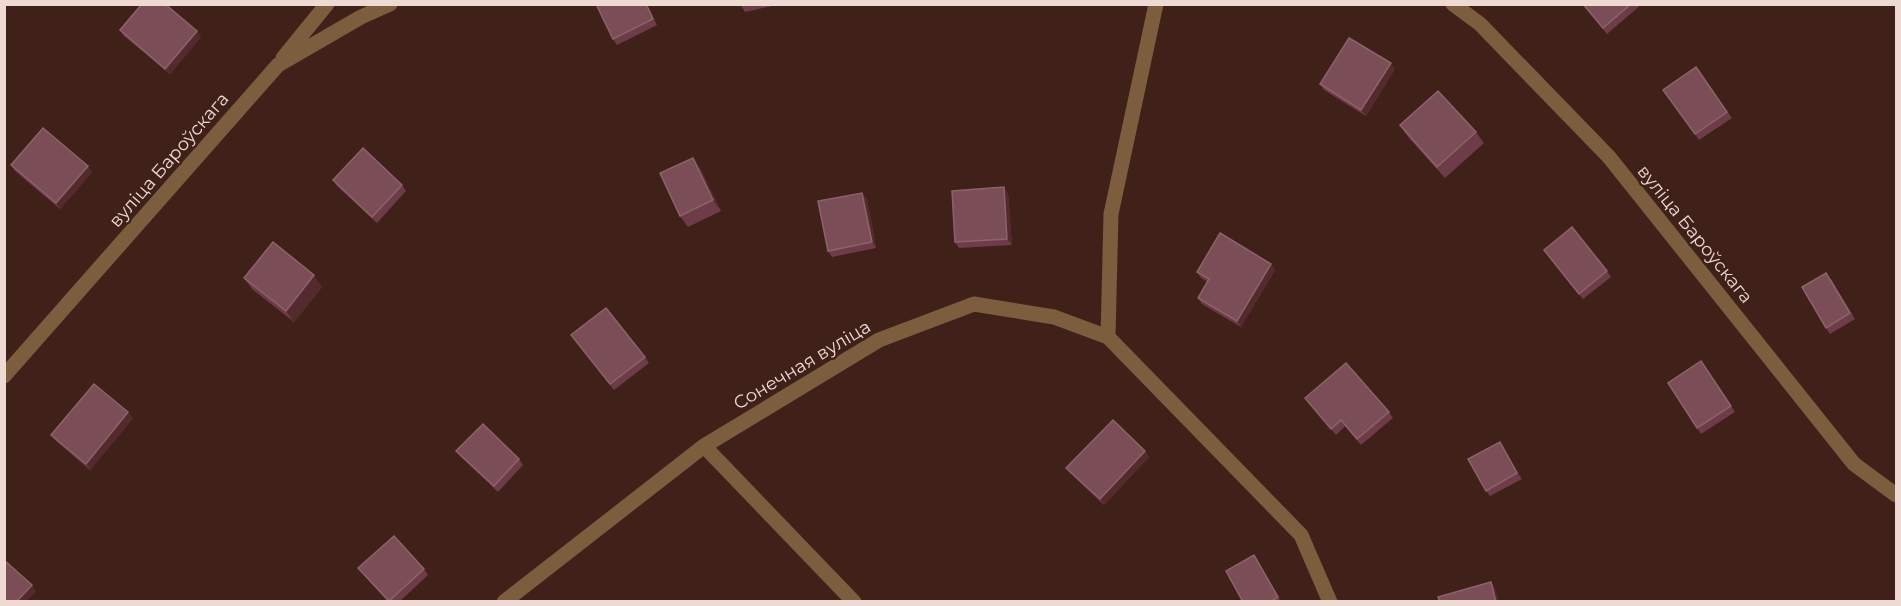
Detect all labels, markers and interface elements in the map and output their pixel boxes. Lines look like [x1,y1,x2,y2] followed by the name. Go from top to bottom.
[105,88,233,232] street label: вуліца Бароўскага
[1633,161,1757,307] street label: вуліца Бароўскага
[730,315,874,415] street label: Сонечная вуліца

